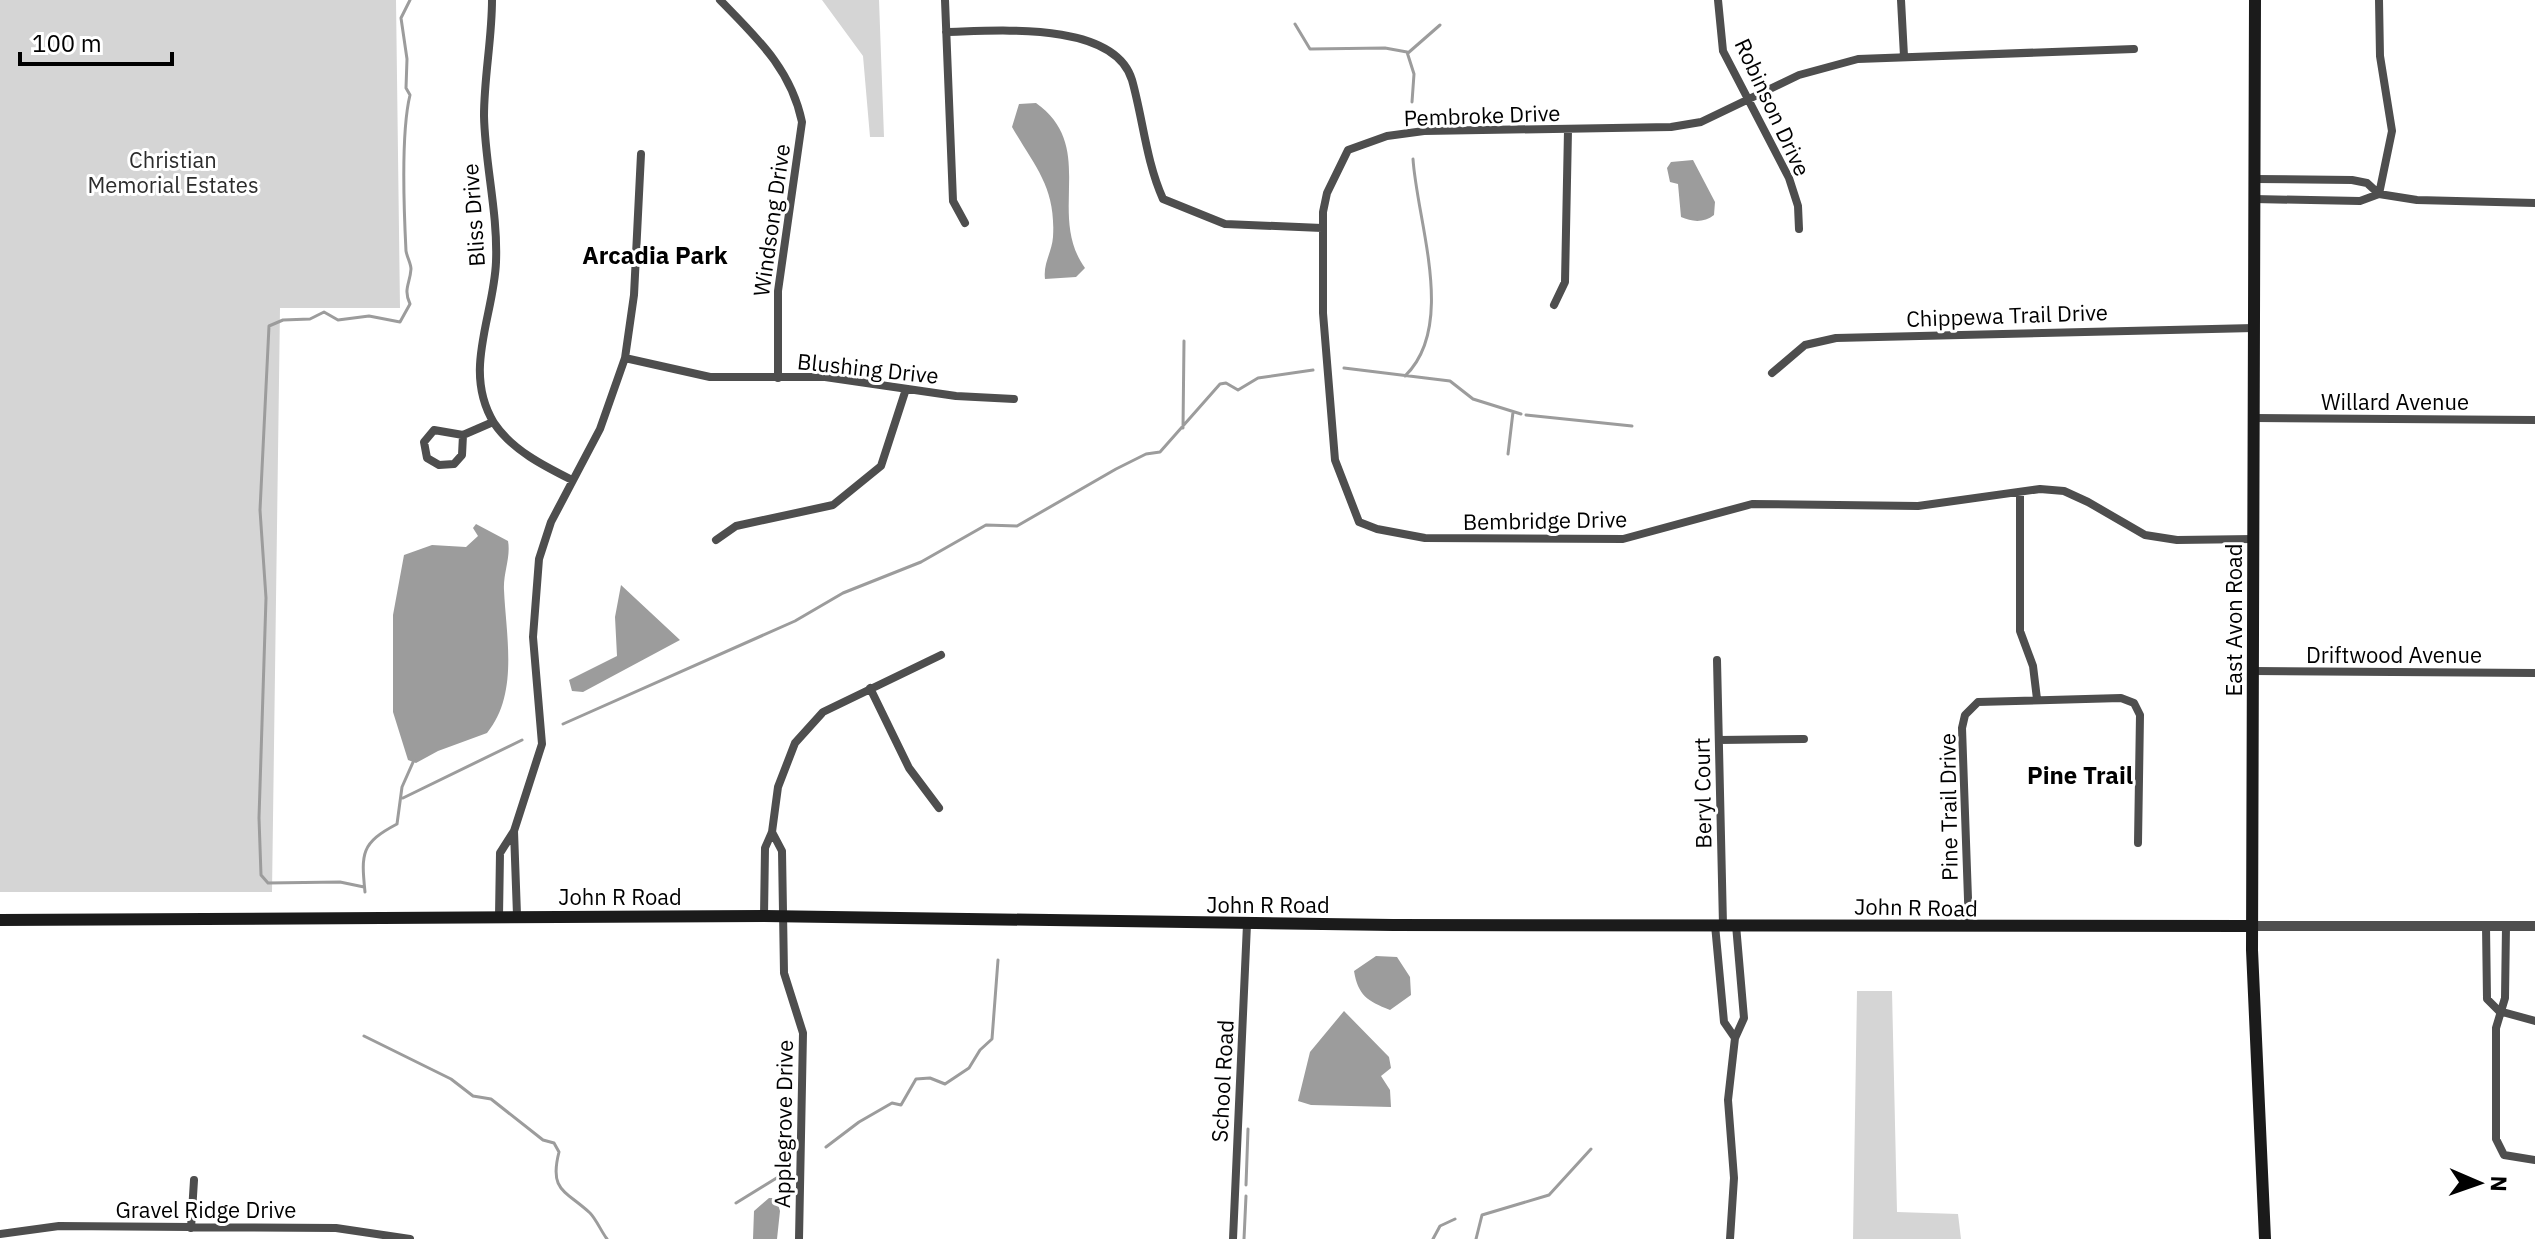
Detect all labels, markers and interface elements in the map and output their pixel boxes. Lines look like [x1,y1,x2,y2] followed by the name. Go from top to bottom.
[20,16,172,66] scale bar
[32,27,102,59] text: 100 m
[1728,34,1818,180] street label: Robinson Drive
[1403,98,1561,132] street label: Pembroke Drive
[746,142,796,298] street label: Windsong Drive
[87,145,259,199] park label: Christian Memorial Estates
[455,162,491,268] street label: Bliss Drive
[582,239,728,271] district label: Arcadia Park
[1906,297,2108,333] street label: Chippewa Trail Drive
[796,346,940,390] street label: Blushing Drive
[2321,387,2469,416] street label: Willard Avenue
[1462,504,1628,536] street label: Bembridge Drive
[2219,544,2248,696] street label: East Avon Road
[2306,640,2482,669] street label: Driftwood Avenue
[1932,733,1964,881] street label: Pine Trail Drive
[1687,737,1717,849] street label: Beryl Court
[2027,759,2133,791] district label: Pine Trail
[558,882,682,911] street label: John R Road
[1206,890,1330,919] street label: John R Road
[1854,891,1978,923] street label: John R Road
[1204,1019,1240,1143] street label: School Road
[767,1040,799,1208] street label: Applegrove Drive
[2439,1143,2519,1223] north arrow
[2485,1175,2514,1192] text: N
[116,1195,296,1224] street label: Gravel Ridge Drive

